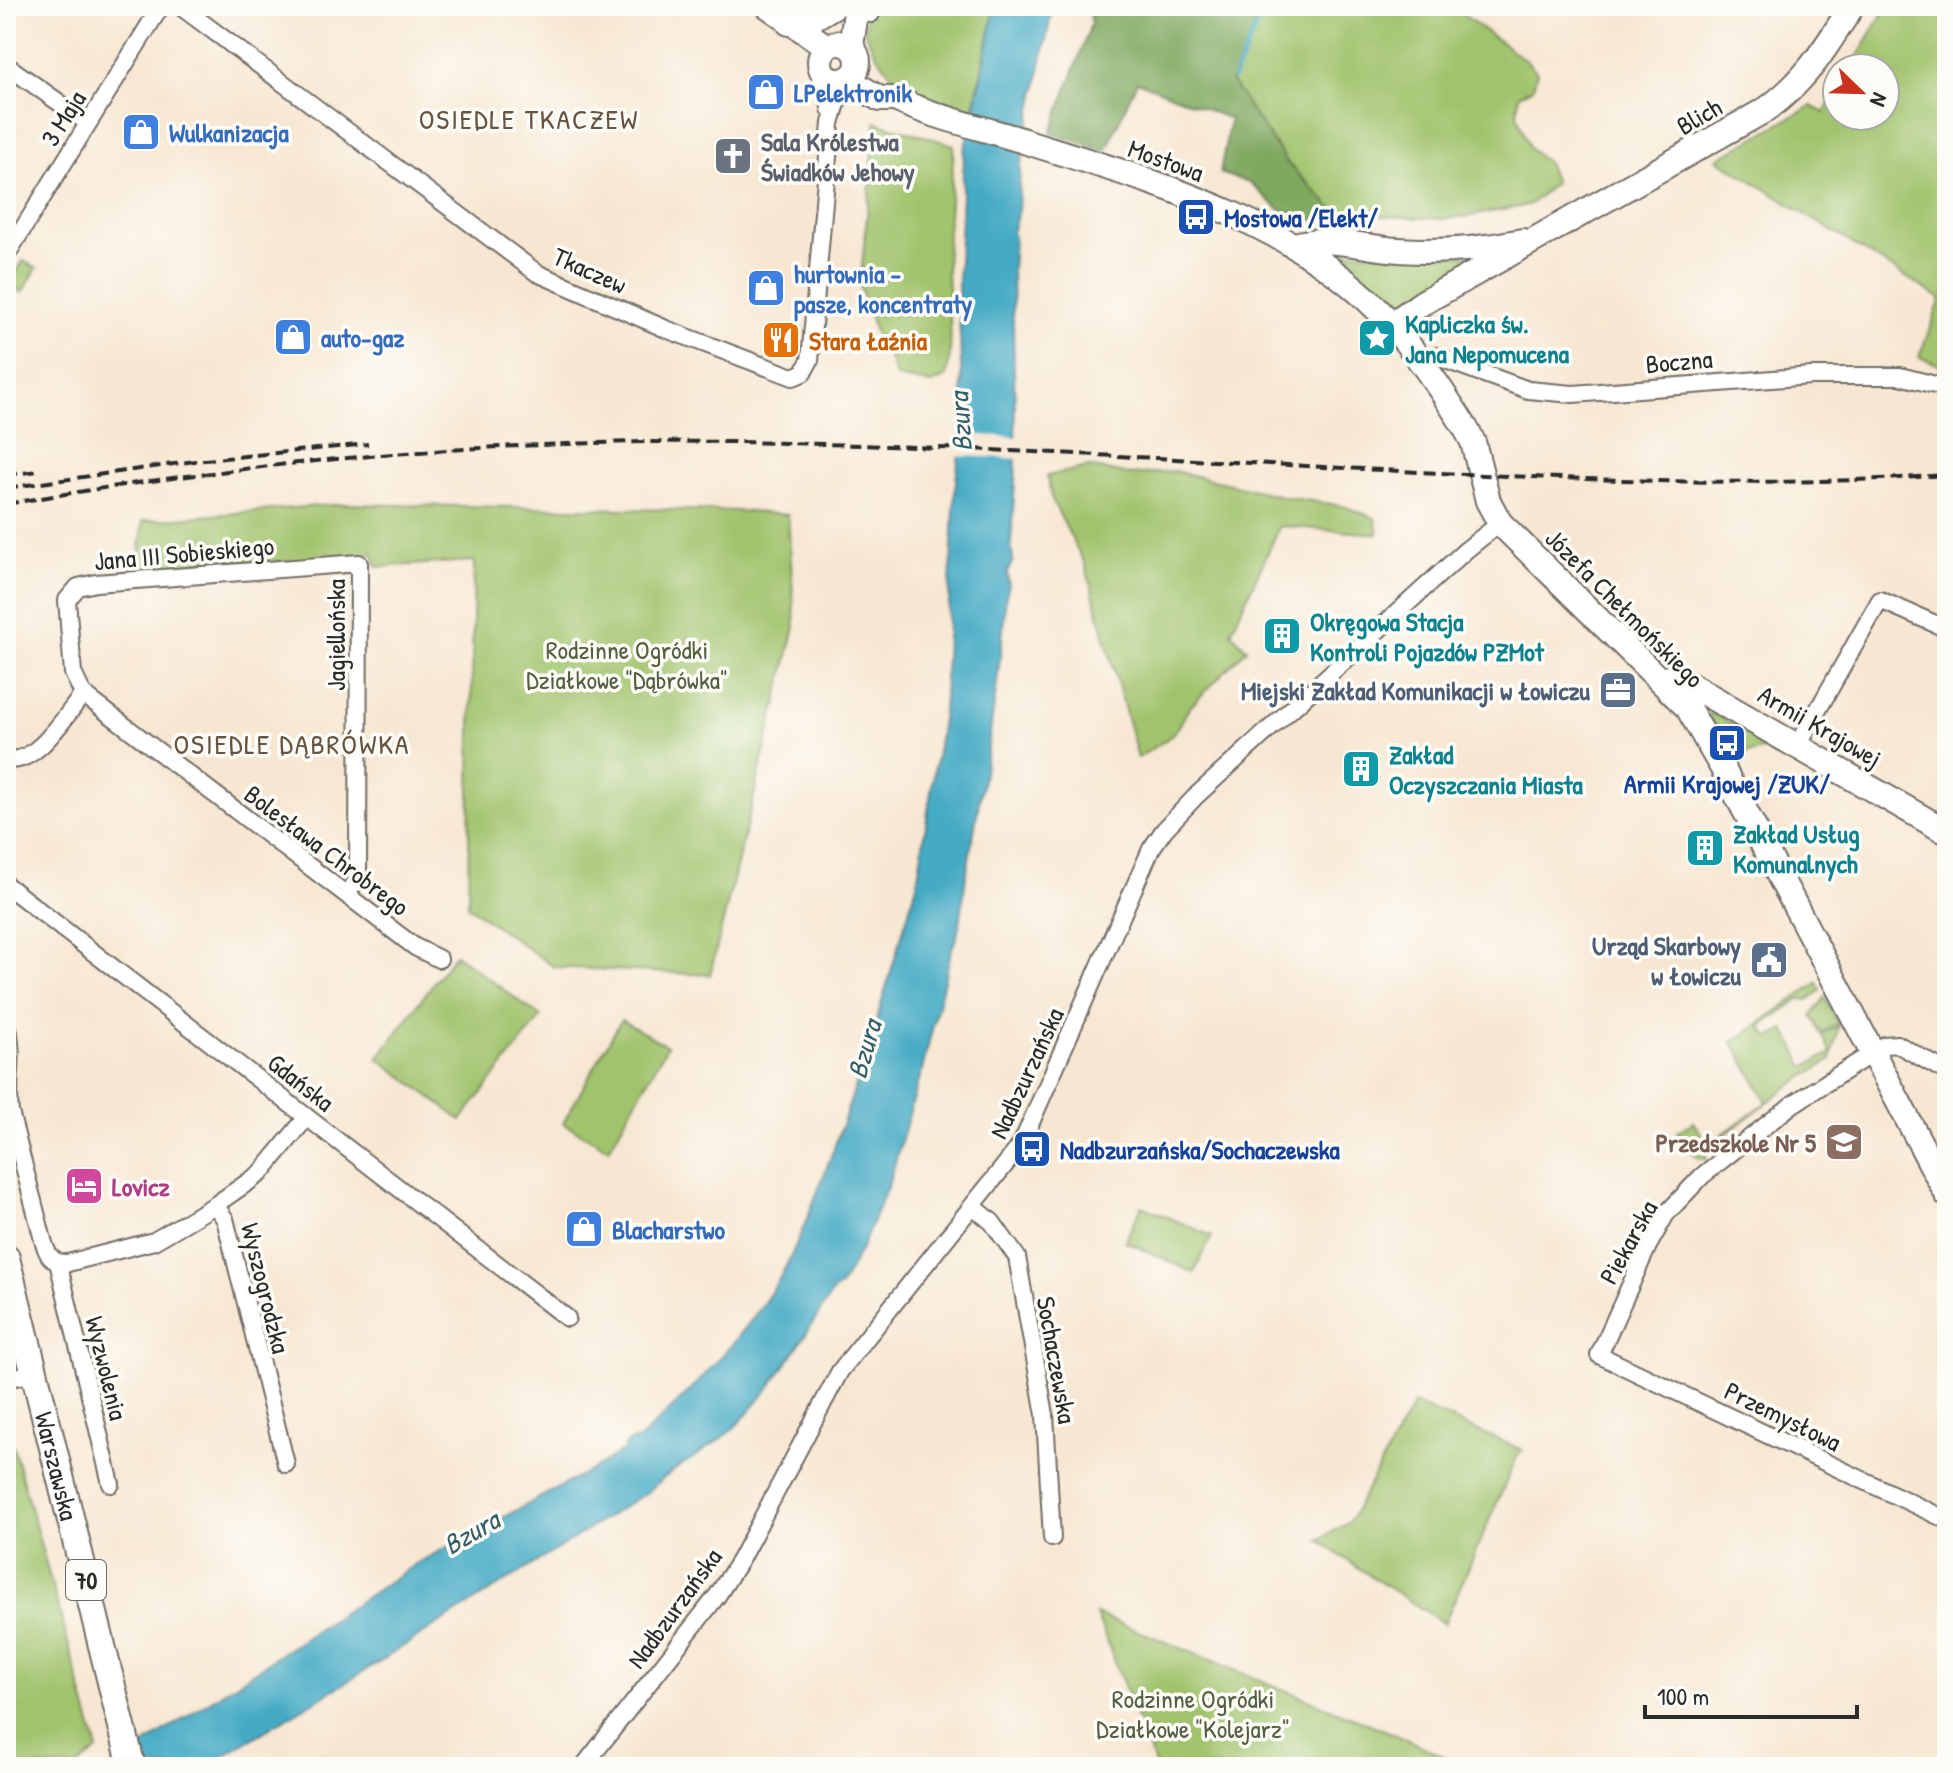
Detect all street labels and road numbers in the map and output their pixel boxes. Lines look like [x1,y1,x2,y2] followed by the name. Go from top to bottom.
[32,83,94,153] street label: 3 Maja
[1670,89,1728,143] street label: Blich
[1124,130,1208,190] street label: Mostowa
[548,238,632,302] street label: Tkaczew
[1644,341,1714,381] street label: Boczna
[1538,521,1712,695] street label: Józefa Chełmońskiego
[93,528,275,578] street label: Jana III Sobieskiego
[318,579,353,691] street label: Jagiellońska
[1752,677,1888,775] street label: Armii Krajowej
[237,776,417,924] street label: Bolesława Chrobrego
[980,1002,1072,1144] street label: Nadbzurzańska
[260,1045,342,1119] street label: Gdańska
[1591,1194,1665,1290] street label: Piekarska
[233,1219,299,1357] street label: Wyszogrodzka
[1029,1294,1085,1426] street label: Sochaczewska
[77,1312,137,1424] street label: Wyzwolenia
[1719,1373,1847,1459] street label: Przemysłowa
[27,1408,88,1524] street label: Warszawska
[619,1541,729,1675] street label: Nadbzurzańska
[66,1560,106,1600] road number: 70

